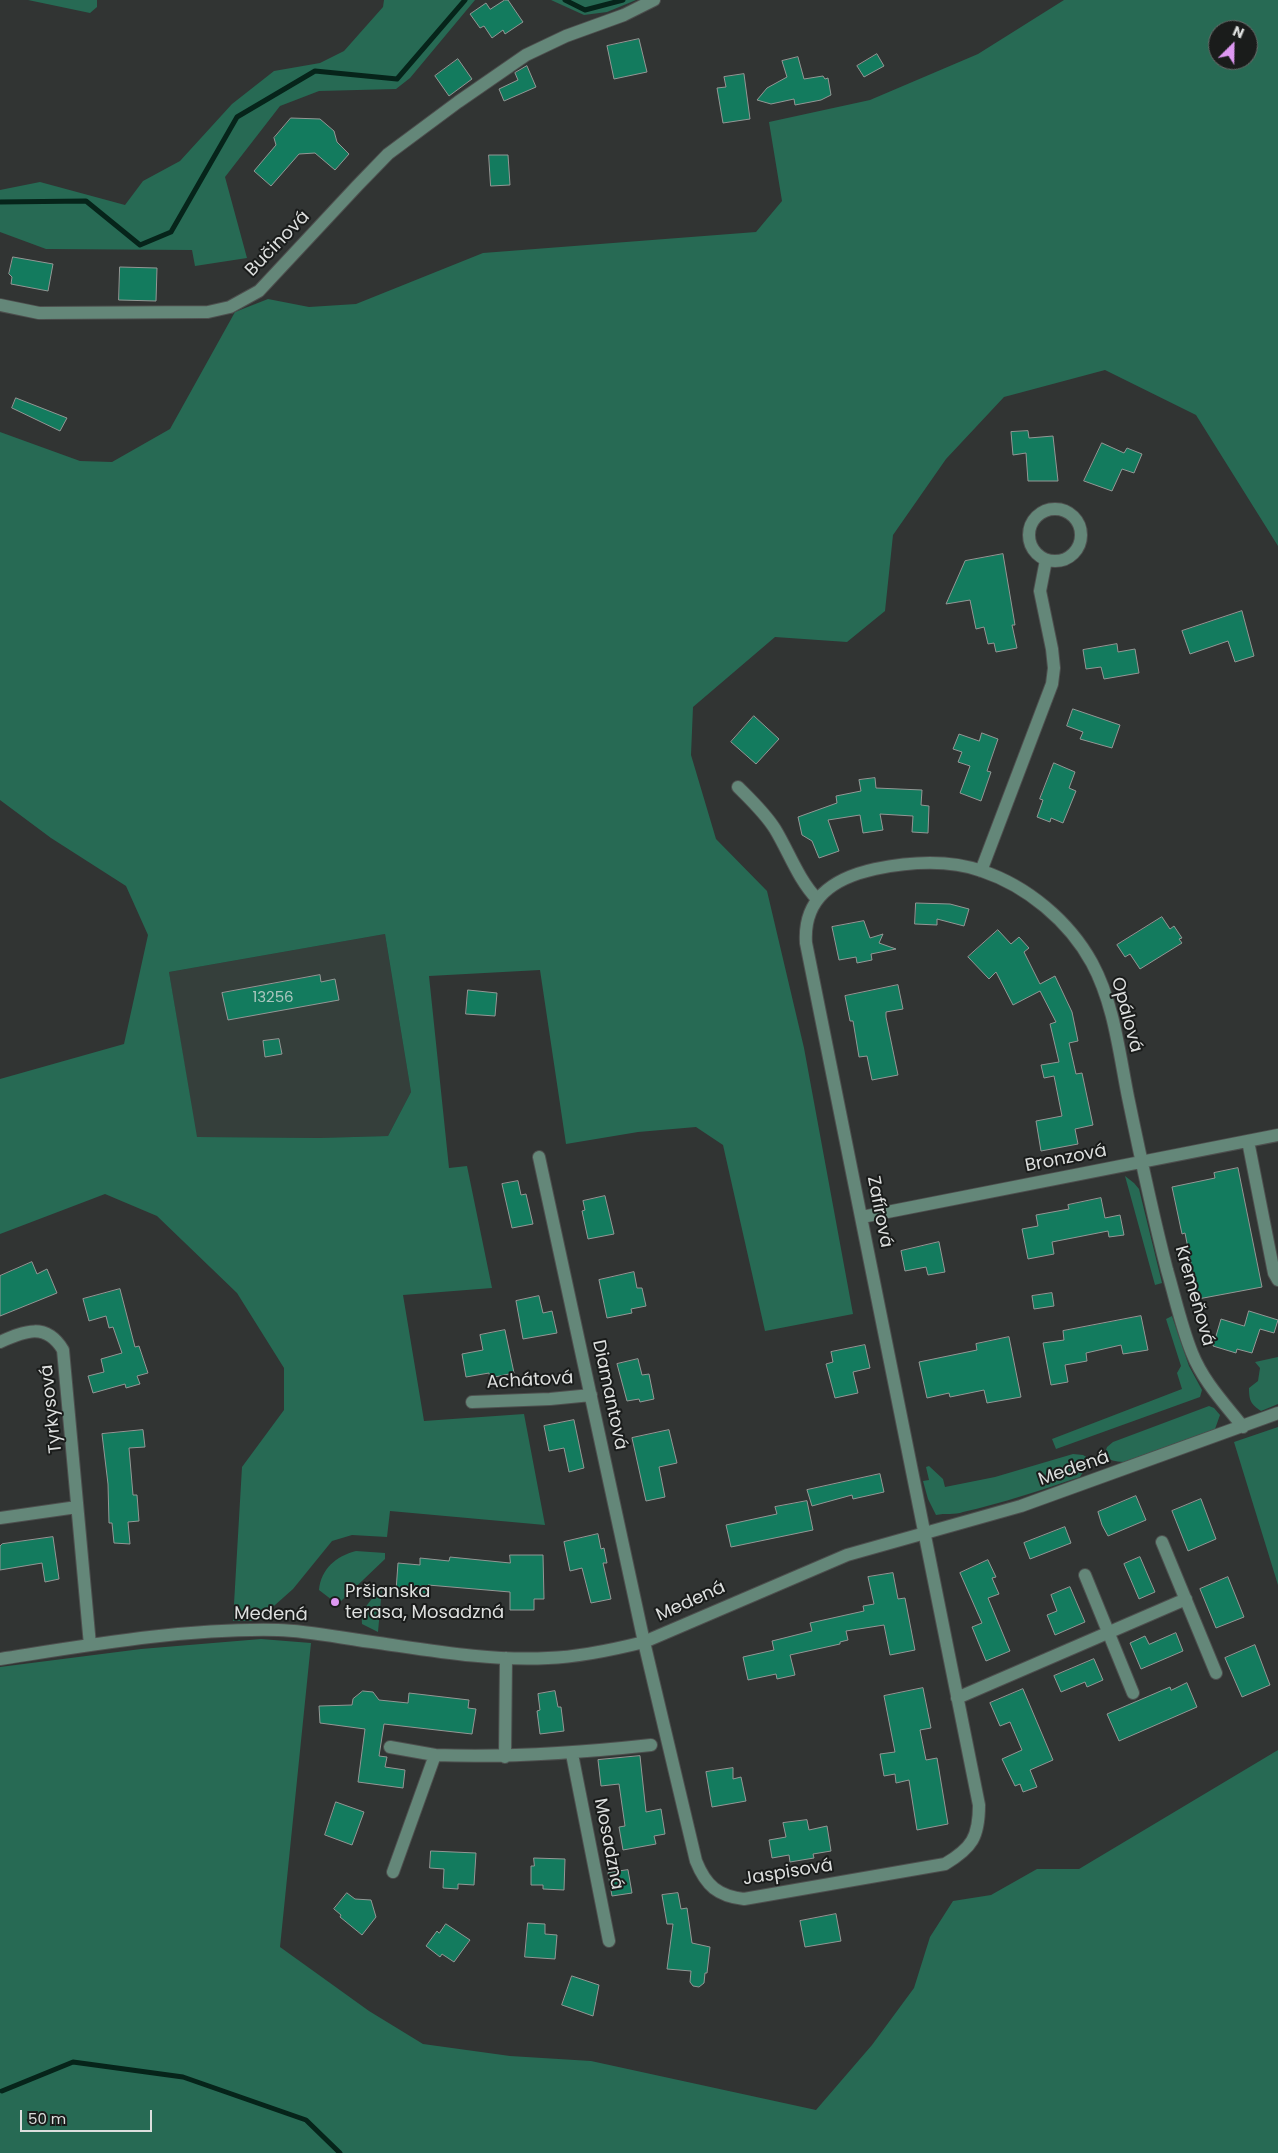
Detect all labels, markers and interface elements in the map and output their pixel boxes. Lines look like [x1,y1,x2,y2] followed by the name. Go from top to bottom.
[1208,20,1258,70] north arrow
[1230,21,1247,43] text: N
[241,207,315,281] street label: Bučinová
[1106,975,1146,1055] street label: Opálová
[252,989,294,1007] house number: 13256
[1023,1141,1109,1177] street label: Bronzová
[861,1174,897,1250] street label: Zafírová
[1169,1243,1219,1349] street label: Kremeňová
[587,1338,631,1452] street label: Diamantová
[37,1364,67,1454] street label: Tyrkysová
[486,1368,574,1394] street label: Achátová
[1036,1447,1112,1491] street label: Medená
[653,1577,729,1627] street label: Medená
[345,1581,504,1624] place label: Pršianska terasa, Mosadzná
[329,1596,341,1608] marker: Pršianska terasa, Mosadzná
[234,1604,308,1626] street label: Medená
[589,1796,627,1892] street label: Mosadzná
[741,1855,835,1891] street label: Jaspisová
[22,2100,155,2132] scale bar
[28,2108,66,2129] text: 50 m

